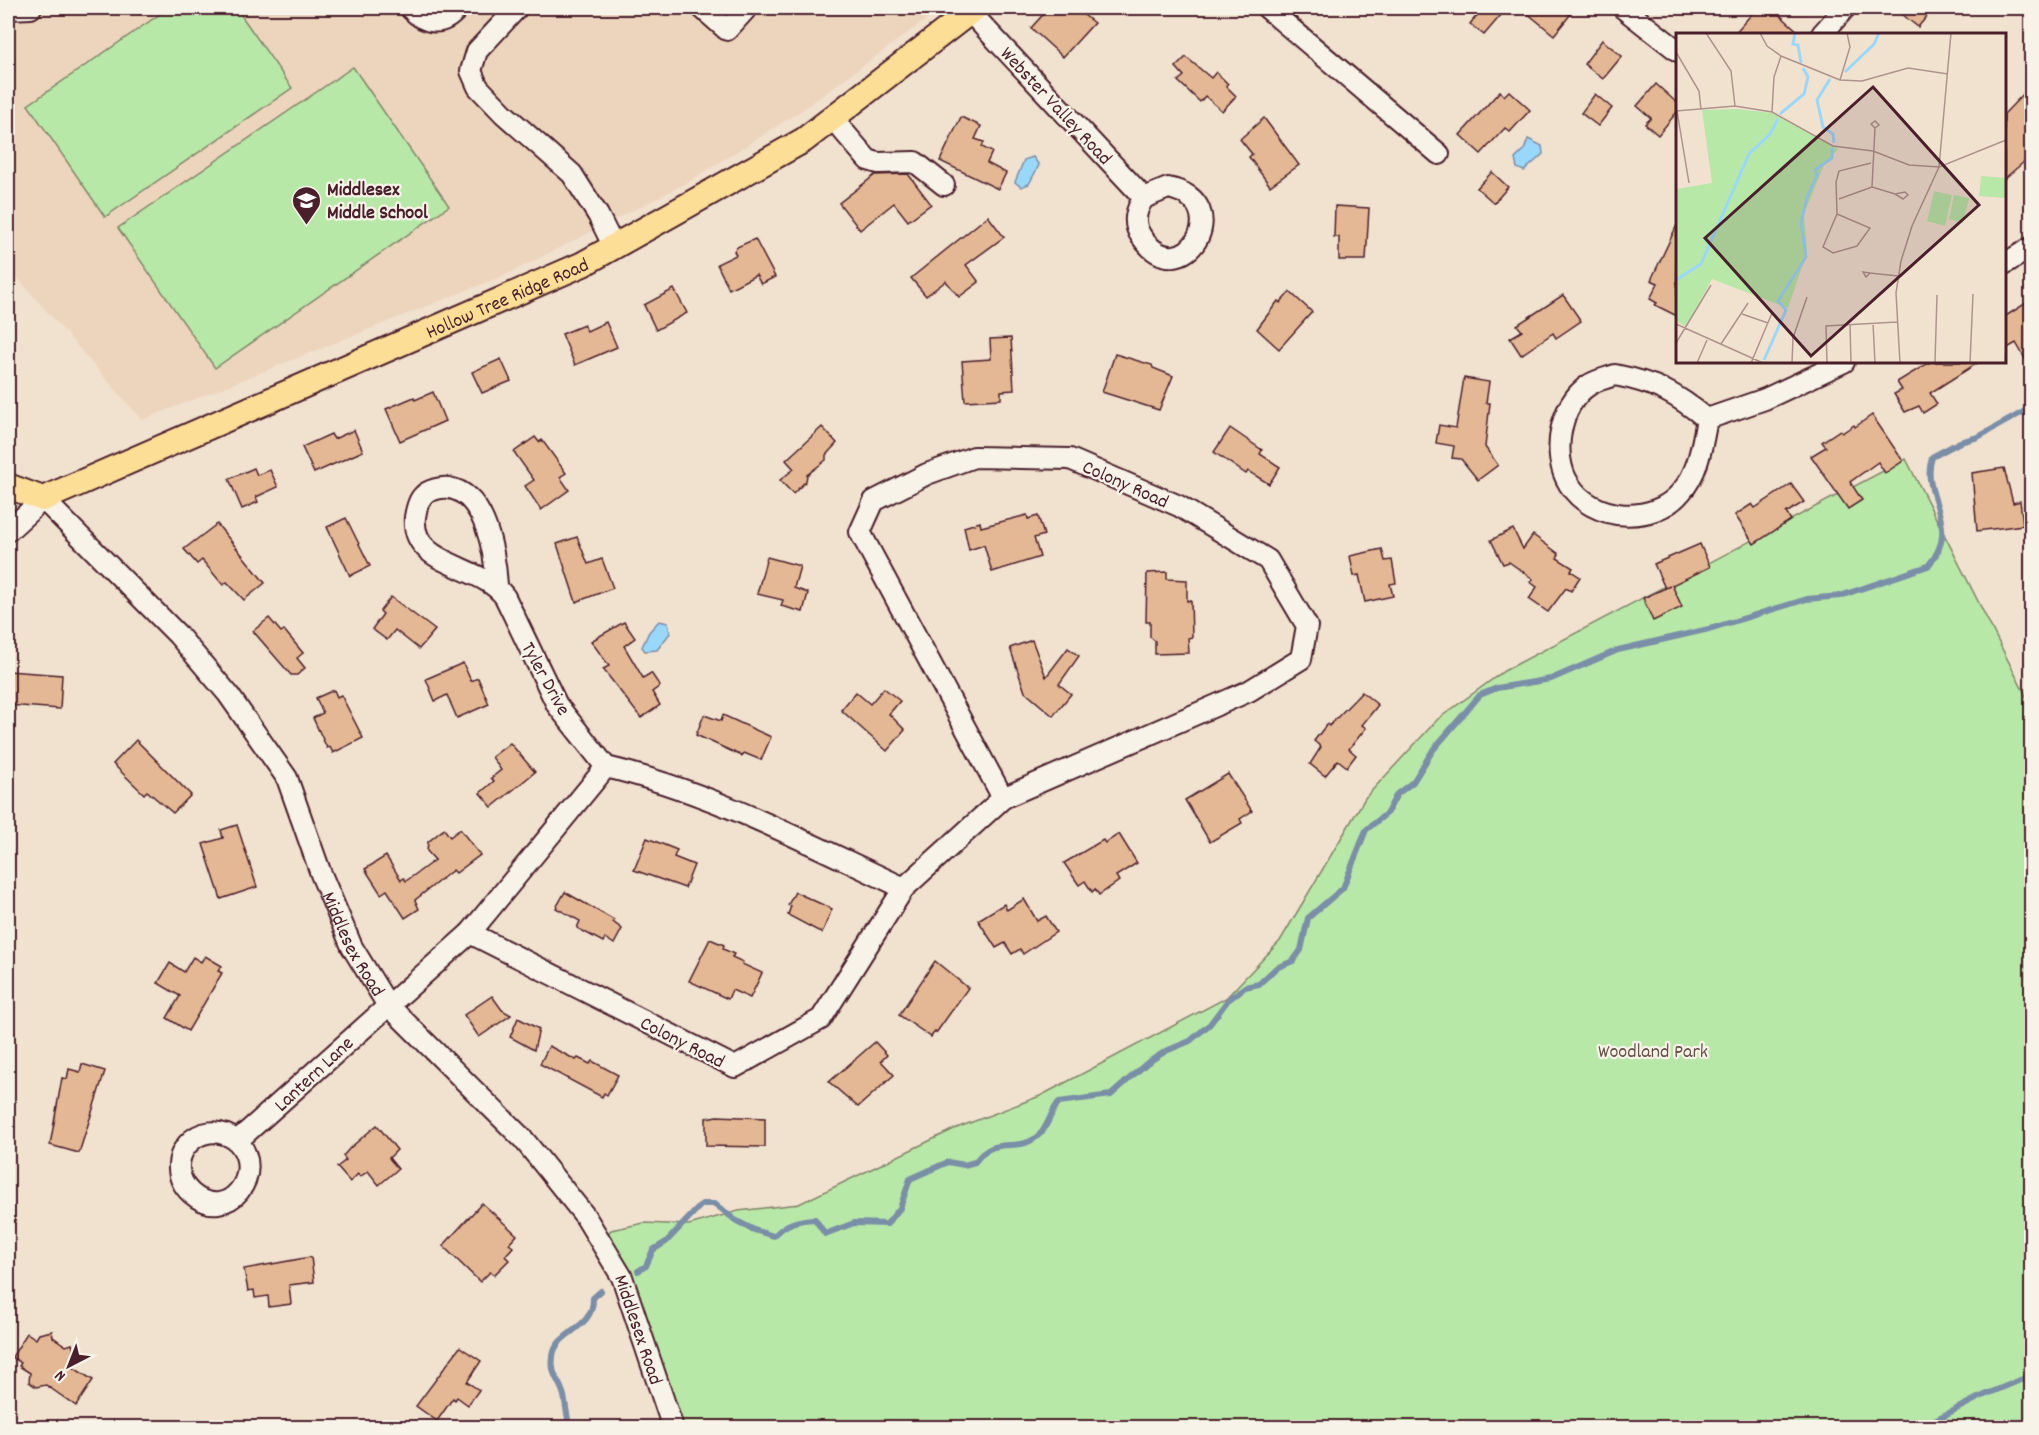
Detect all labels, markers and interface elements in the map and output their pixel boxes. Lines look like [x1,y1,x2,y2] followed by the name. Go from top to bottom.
[1676,33,2006,363] inset map
[992,42,1117,173] street label: Webster Valley Road
[327,177,428,228] place label: Middlesex Middle School
[290,184,322,226] school or university icon: Middlesex Middle School
[422,252,594,348] street label: Hollow Tree Ridge Road
[1077,454,1172,517] street label: Colony Road
[513,638,576,721] street label: Tyler Drive
[313,888,390,1003] street label: Middlesex Road
[634,1010,729,1077] street label: Colony Road
[269,1031,361,1119] street label: Lantern Lane
[1598,1039,1708,1067] park label: Woodland Park
[605,1271,668,1389] street label: Middlesex Road
[39,1336,99,1396] north arrow
[50,1364,71,1386] text: N

